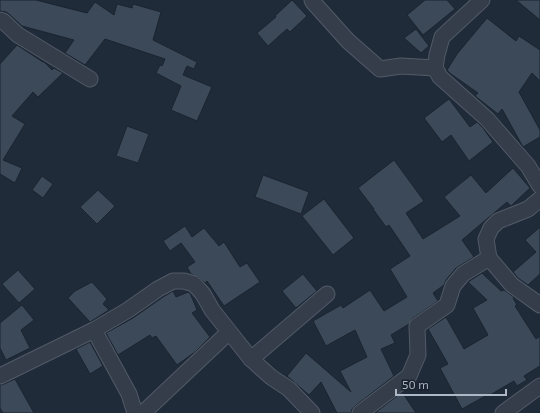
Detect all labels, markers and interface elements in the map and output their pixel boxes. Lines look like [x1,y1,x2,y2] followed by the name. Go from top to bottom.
[396,371,506,397] scale bar
[402,377,429,391] text: 50 m

